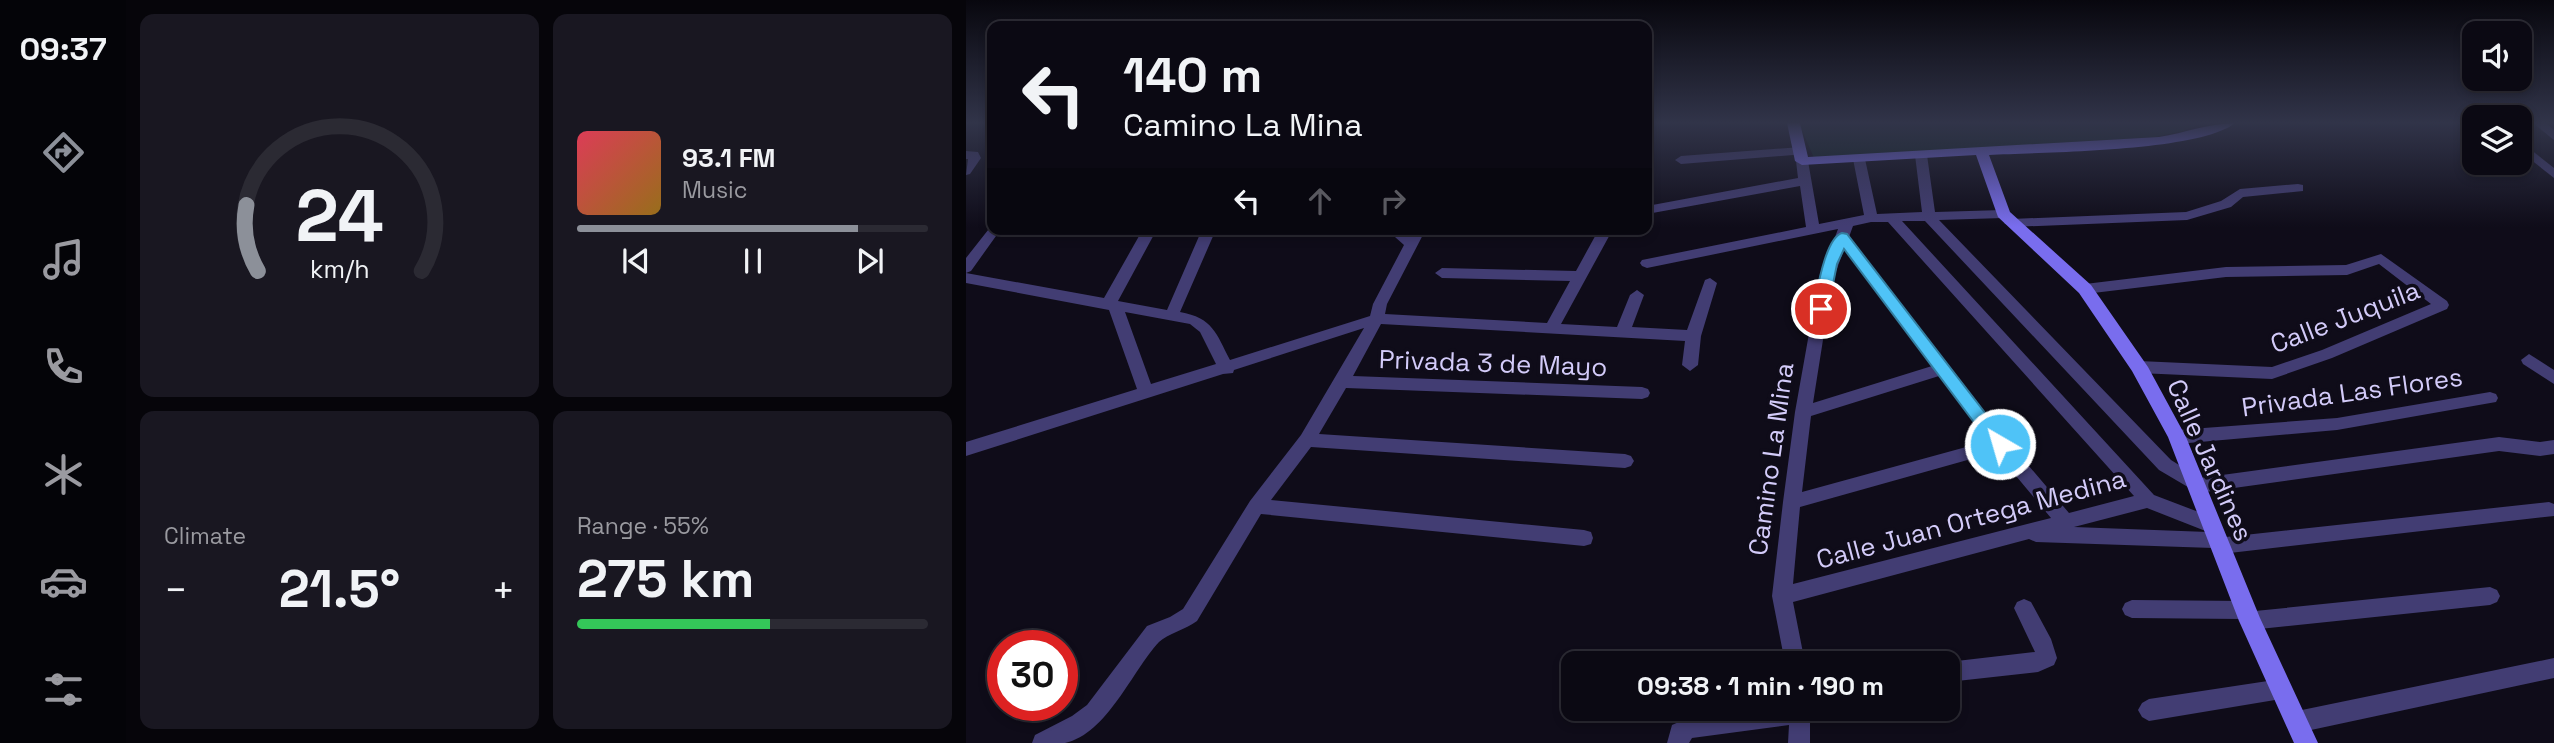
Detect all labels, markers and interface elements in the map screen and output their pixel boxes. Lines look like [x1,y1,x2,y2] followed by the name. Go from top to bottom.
[2462,21,2532,175] map controls
[2462,21,2532,91] button: sound
[19,29,107,69] text: 09:37
[1123,44,1262,106] text: 140 m
[1008,49,1099,140] icon: left
[1123,105,1363,145] text: Camino La Mina
[2462,105,2532,175] button: layers
[39,128,88,177] icon: directions
[682,141,775,175] text: 93.1 FM
[295,170,384,263] text: 24
[682,175,747,205] text: Music
[1228,182,1266,220] icon: left
[1301,182,1339,220] icon: ahead
[1374,182,1412,220] icon: right
[39,235,88,284] icon: music
[617,242,655,280] icon: previous
[734,242,772,280] icon: pause
[851,242,889,280] icon: next
[310,253,369,285] text: km/h
[2265,273,2425,361] street label: Calle Juquila
[1791,279,1851,339] pin
[1802,290,1840,328] icon: arrive
[39,342,88,391] icon: phone
[1378,342,1608,384] street label: Privada 3 de Mayo
[1741,360,1801,558] street label: Camino La Mina
[2239,360,2465,424] street label: Privada Las Flores
[2159,374,2261,546] street label: Calle Jardines
[1963,407,2037,481] position arrow
[39,450,88,499] icon: climate
[1813,461,2130,577] street label: Calle Juan Ortega Medina
[577,511,709,541] text: Range · 55%
[164,521,246,551] text: Climate
[577,546,754,612] text: 275 km
[279,556,400,622] text: 21.5°
[39,557,88,606] icon: car
[164,566,188,614] text: −
[491,566,515,614] text: +
[987,630,1078,721] speed limit sign: 30
[39,665,88,714] icon: filters
[1637,669,1884,703] text: 09:38 · 1 min · 190 m

